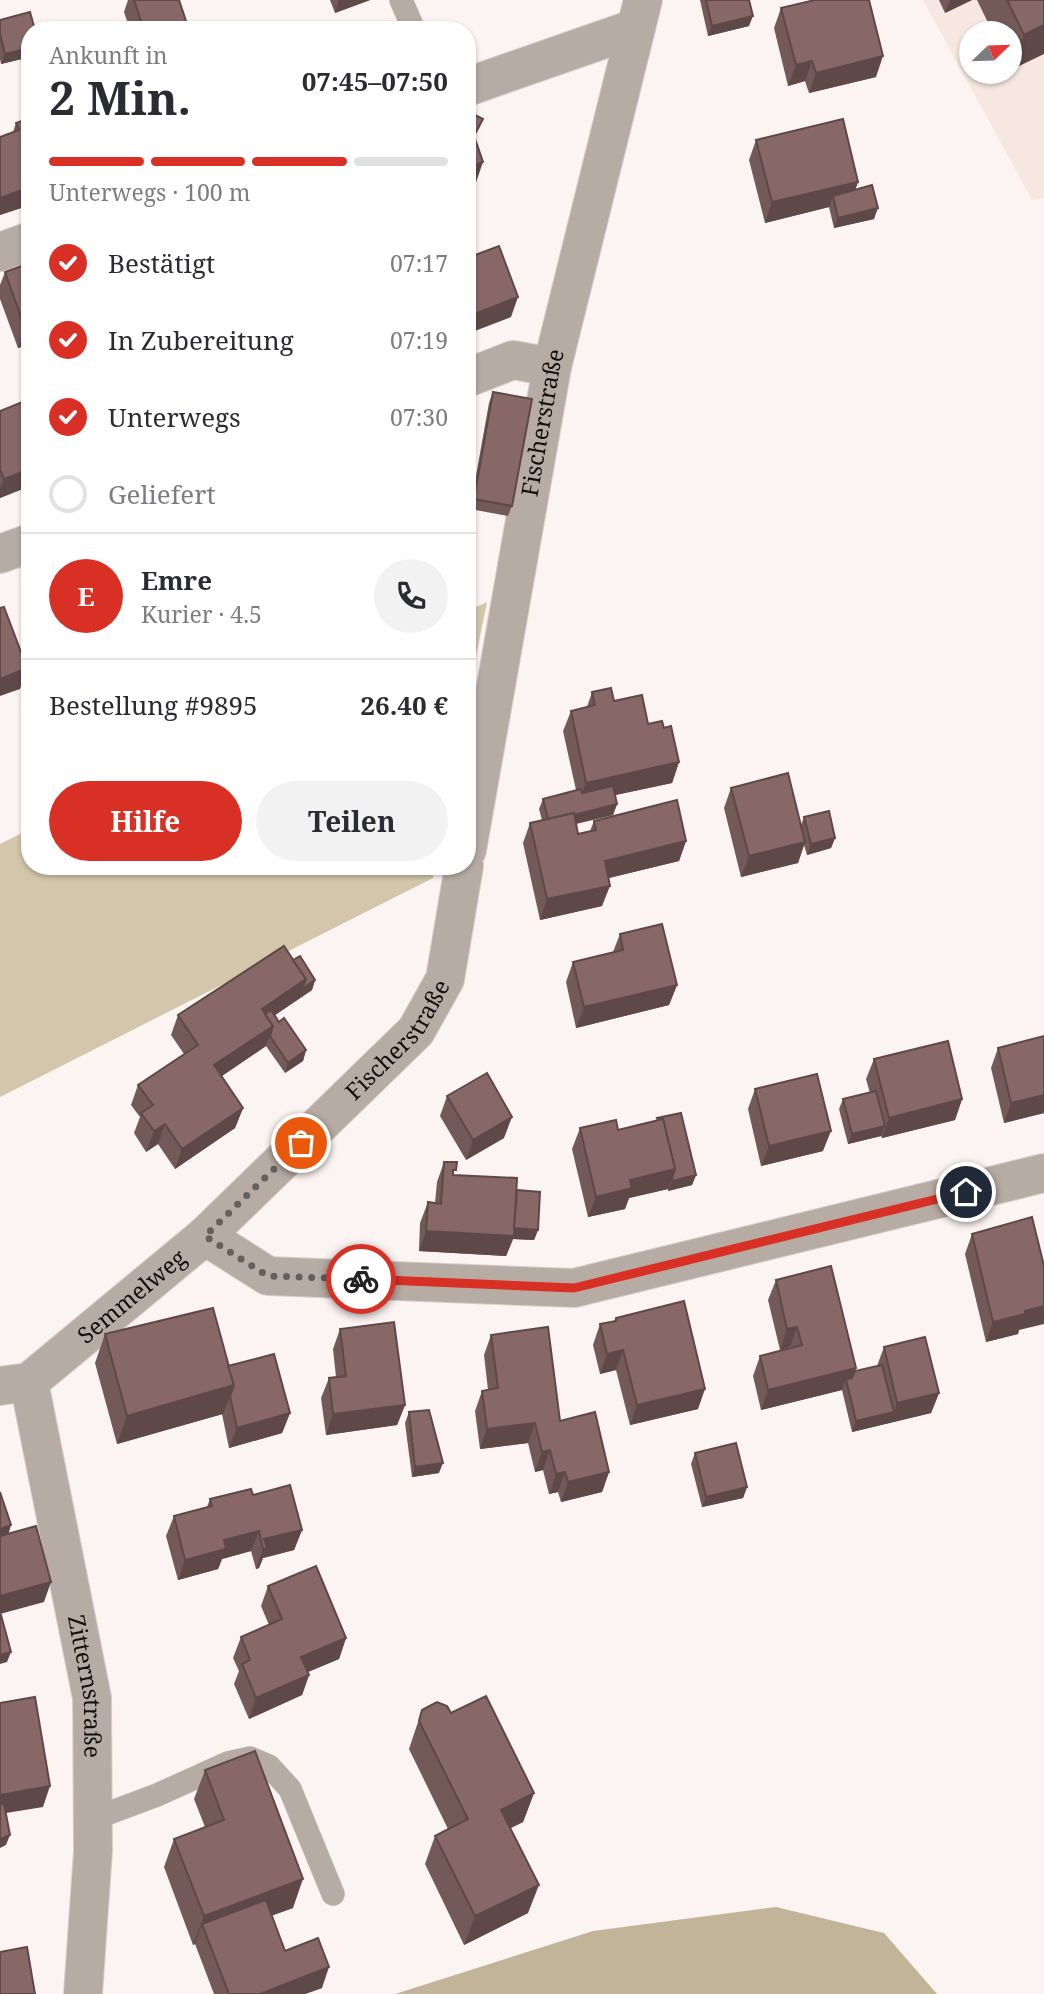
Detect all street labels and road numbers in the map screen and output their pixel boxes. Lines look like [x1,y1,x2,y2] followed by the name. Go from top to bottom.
[513,345,571,499] street label: Fischerstraße
[338,973,457,1106] street label: Fischerstraße
[70,1241,193,1350] street label: Semmelweg
[61,1612,109,1758] street label: Zitternstraße

